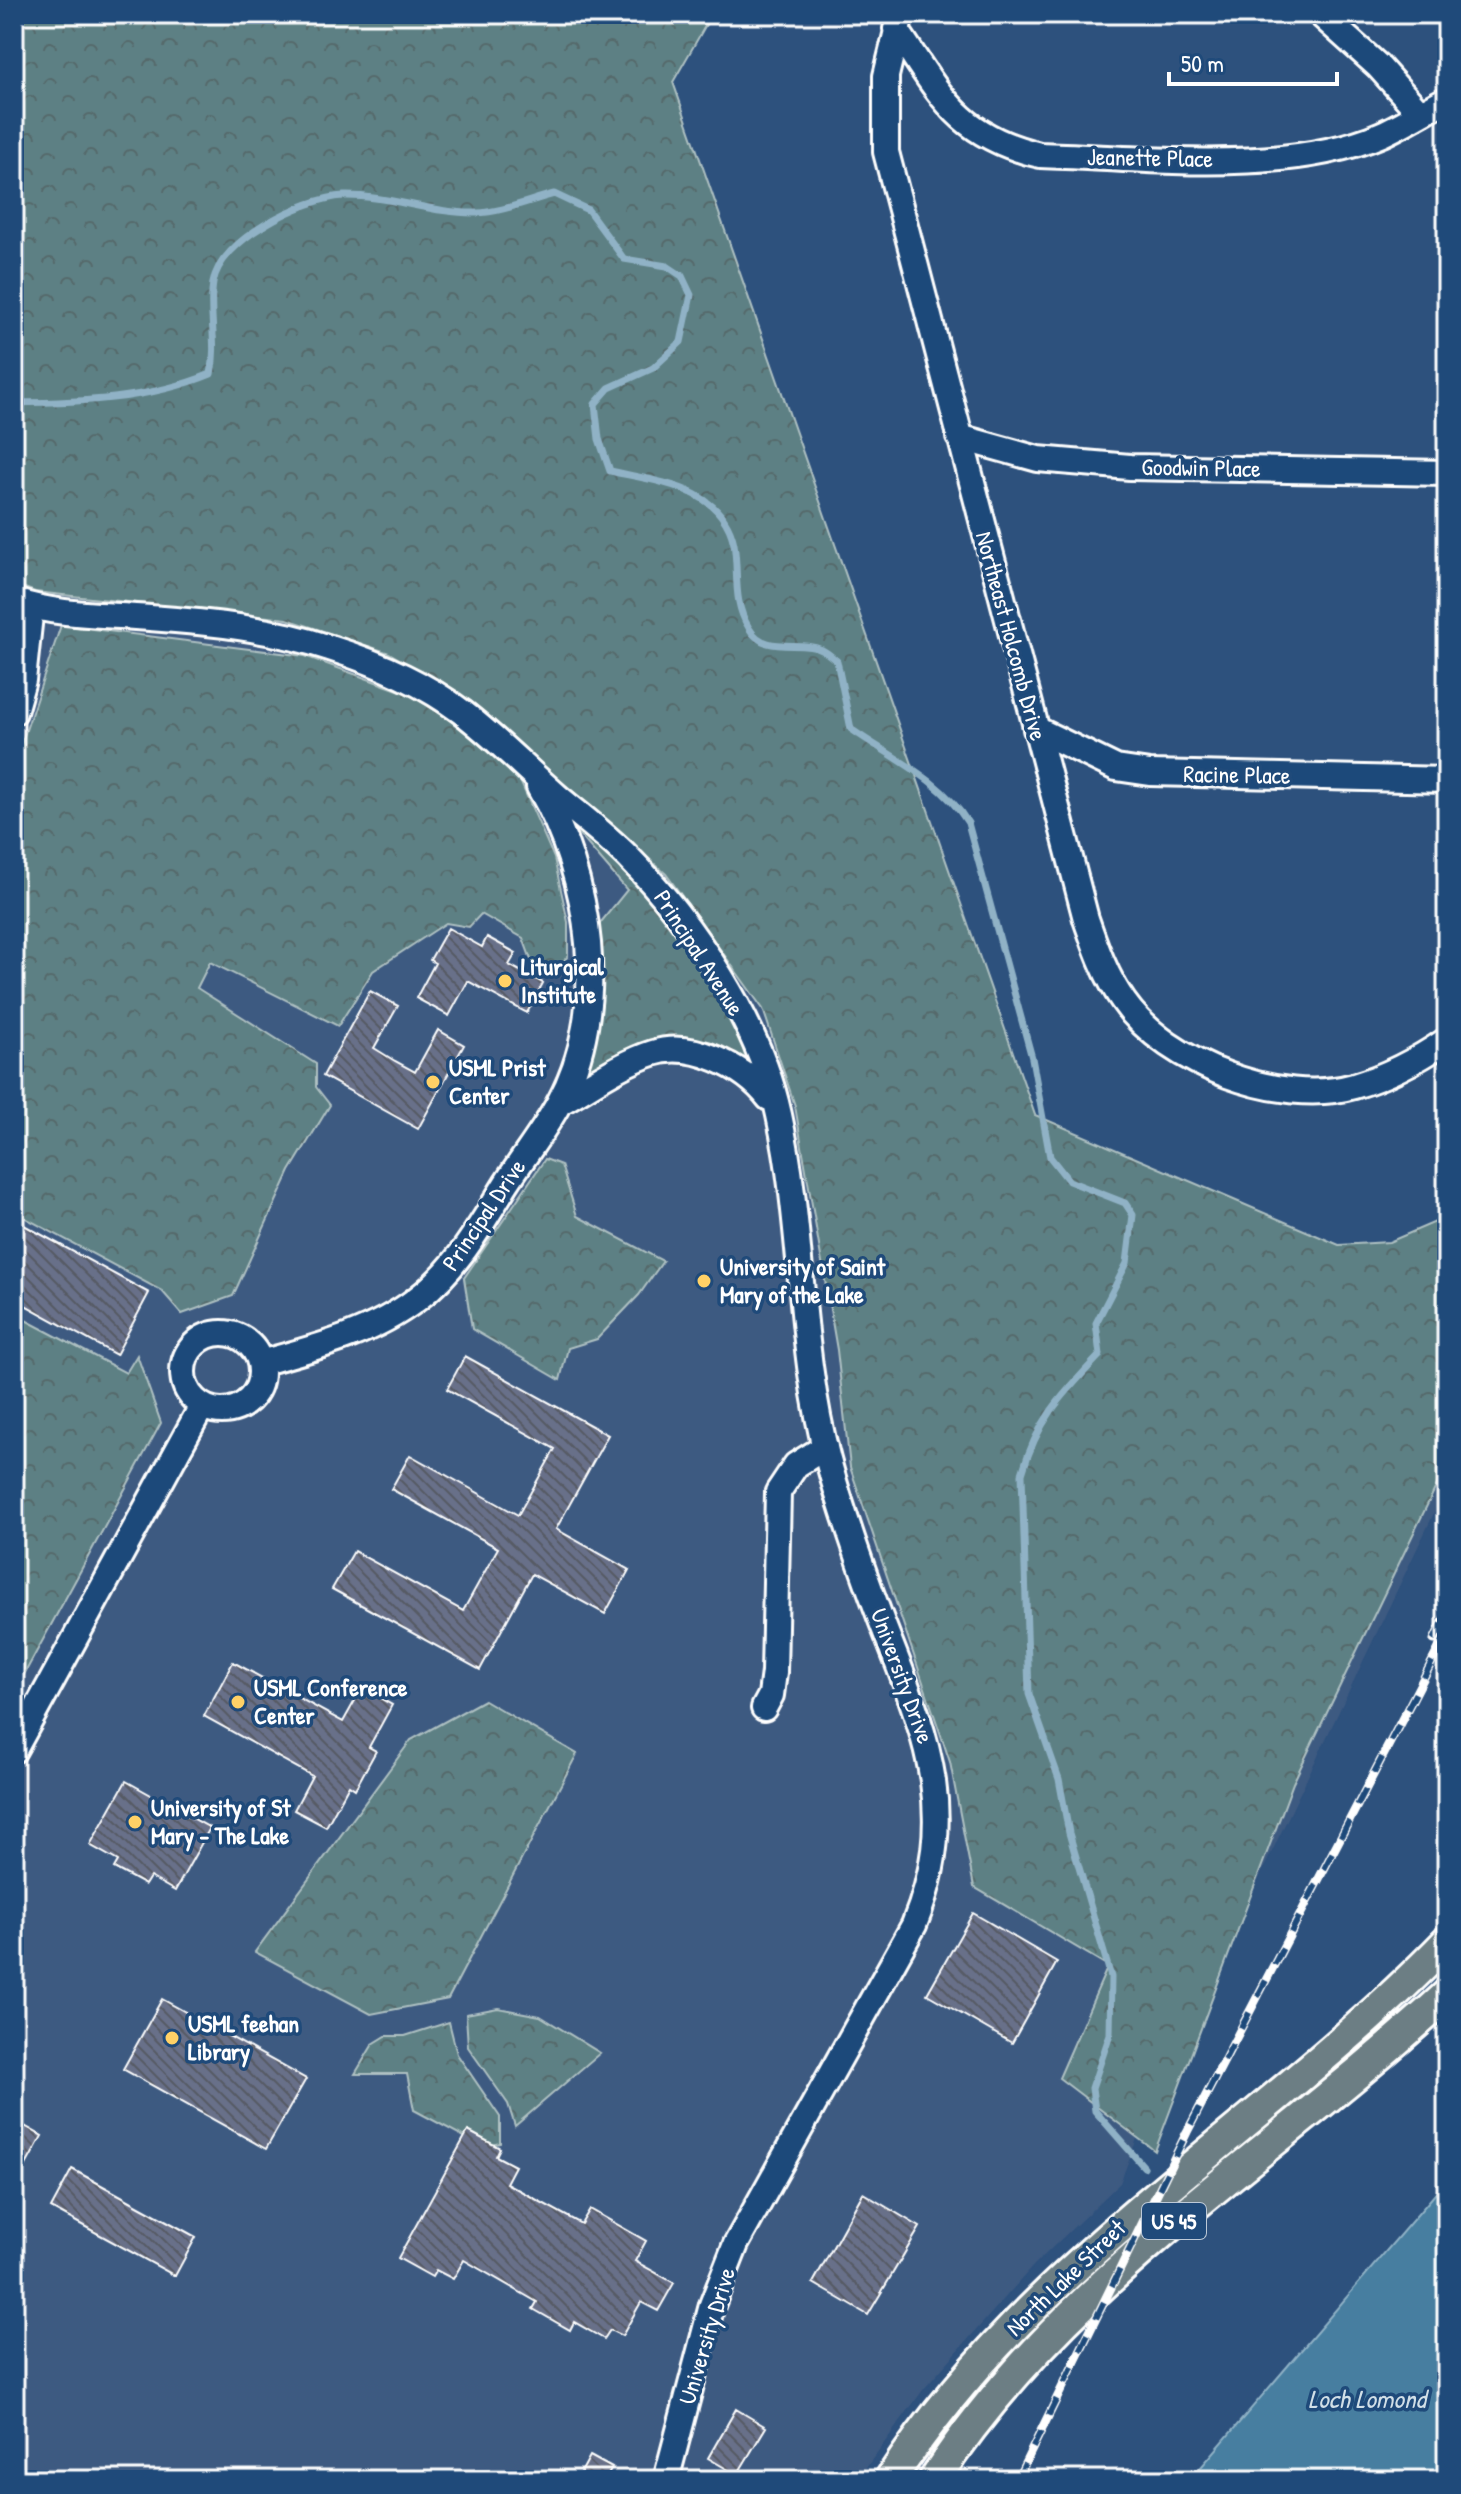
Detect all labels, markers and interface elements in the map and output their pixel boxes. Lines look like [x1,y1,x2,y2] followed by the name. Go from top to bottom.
[1169,36,1337,86] scale bar
[1181,47,1224,79] text: 50 m
[1087,140,1214,174] street label: Jeanette Place
[1141,450,1261,484] street label: Goodwin Place
[969,528,1055,744] street label: Northeast Holcomb Drive
[1183,757,1291,791] street label: Racine Place
[647,883,753,1022] street label: Principal Avenue
[521,950,604,1010] place label: Liturgical Institute
[496,972,514,990] marker: Liturgical Institute
[449,1051,546,1111] place label: USML Prist Center
[424,1073,442,1091] marker: USML Prist Center
[434,1152,533,1277] street label: Principal Drive
[720,1250,886,1311] place label: University of Saint Mary of the Lake
[695,1272,713,1290] marker: University of Saint Mary of the Lake
[864,1604,942,1748] street label: University Drive
[254,1671,408,1731] place label: USML Conference Center
[229,1693,247,1711] marker: USML Conference Center
[151,1791,291,1852] place label: University of St Mary - The Lake
[126,1813,144,1831] marker: University of St Mary - The Lake
[188,2007,299,2068] place label: USML feehan Library
[163,2029,181,2047] marker: USML feehan Library
[1142,2203,1206,2239] road number: US 45
[999,2211,1133,2343] street label: North Lake Street
[670,2263,742,2408] street label: University Drive
[1308,2381,1430,2416] water label: Loch Lomond

